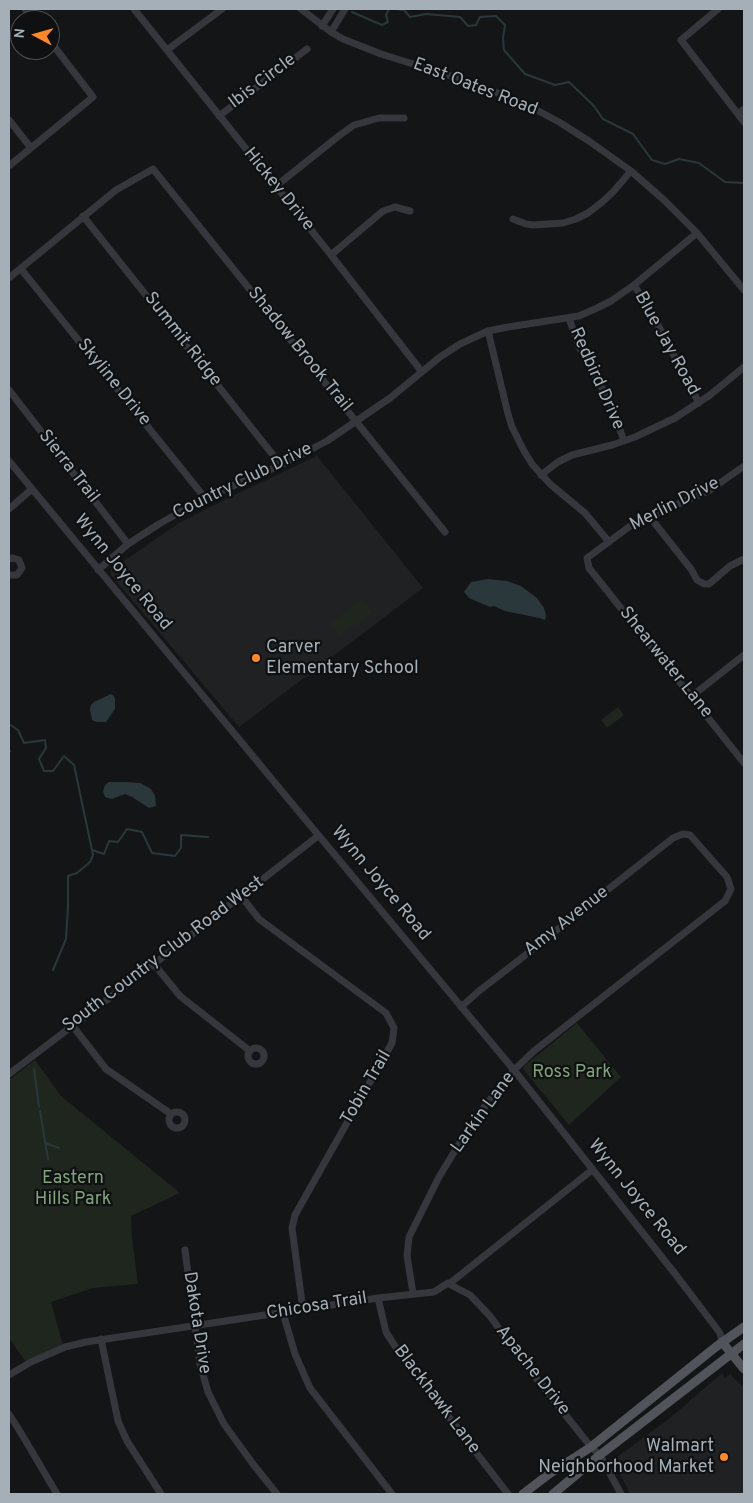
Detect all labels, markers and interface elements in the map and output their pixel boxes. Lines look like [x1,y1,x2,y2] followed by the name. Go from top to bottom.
[10,10,60,60] north arrow
[12,28,30,39] text: N
[225,50,301,114] street label: Ibis Circle
[410,54,540,122] street label: East Oates Road
[238,144,318,236] street label: Hickey Drive
[242,283,356,417] street label: Shadow Brook Trail
[629,288,703,400] street label: Blue Jay Road
[138,289,226,391] street label: Summit Ridge
[564,324,628,434] street label: Redbird Drive
[71,335,155,431] street label: Skyline Drive
[33,426,103,508] street label: Sierra Trail
[170,439,316,525] street label: Country Club Drive
[627,473,723,537] street label: Merlin Drive
[69,511,175,635] street label: Wynn Joyce Road
[614,603,716,723] street label: Shearwater Lane
[266,637,419,680] place label: Carver Elementary School
[250,652,262,664] marker: Carver Elementary School
[326,822,434,946] street label: Wynn Joyce Road
[59,872,269,1038] street label: South Country Club Road West
[520,882,614,962] street label: Amy Avenue
[337,1047,397,1129] street label: Tobin Trail
[532,1062,612,1084] park label: Ross Park
[447,1068,521,1158] street label: Larkin Lane
[583,1136,689,1260] street label: Wynn Joyce Road
[35,1168,111,1210] park label: Eastern Hills Park
[177,1270,215,1376] street label: Dakota Drive
[265,1288,369,1326] street label: Chicosa Trail
[490,1322,574,1420] street label: Apache Drive
[388,1341,484,1459] street label: Blackhawk Lane
[538,1436,714,1478] place label: Walmart Neighborhood Market
[718,1451,730,1463] marker: Walmart Neighborhood Market

